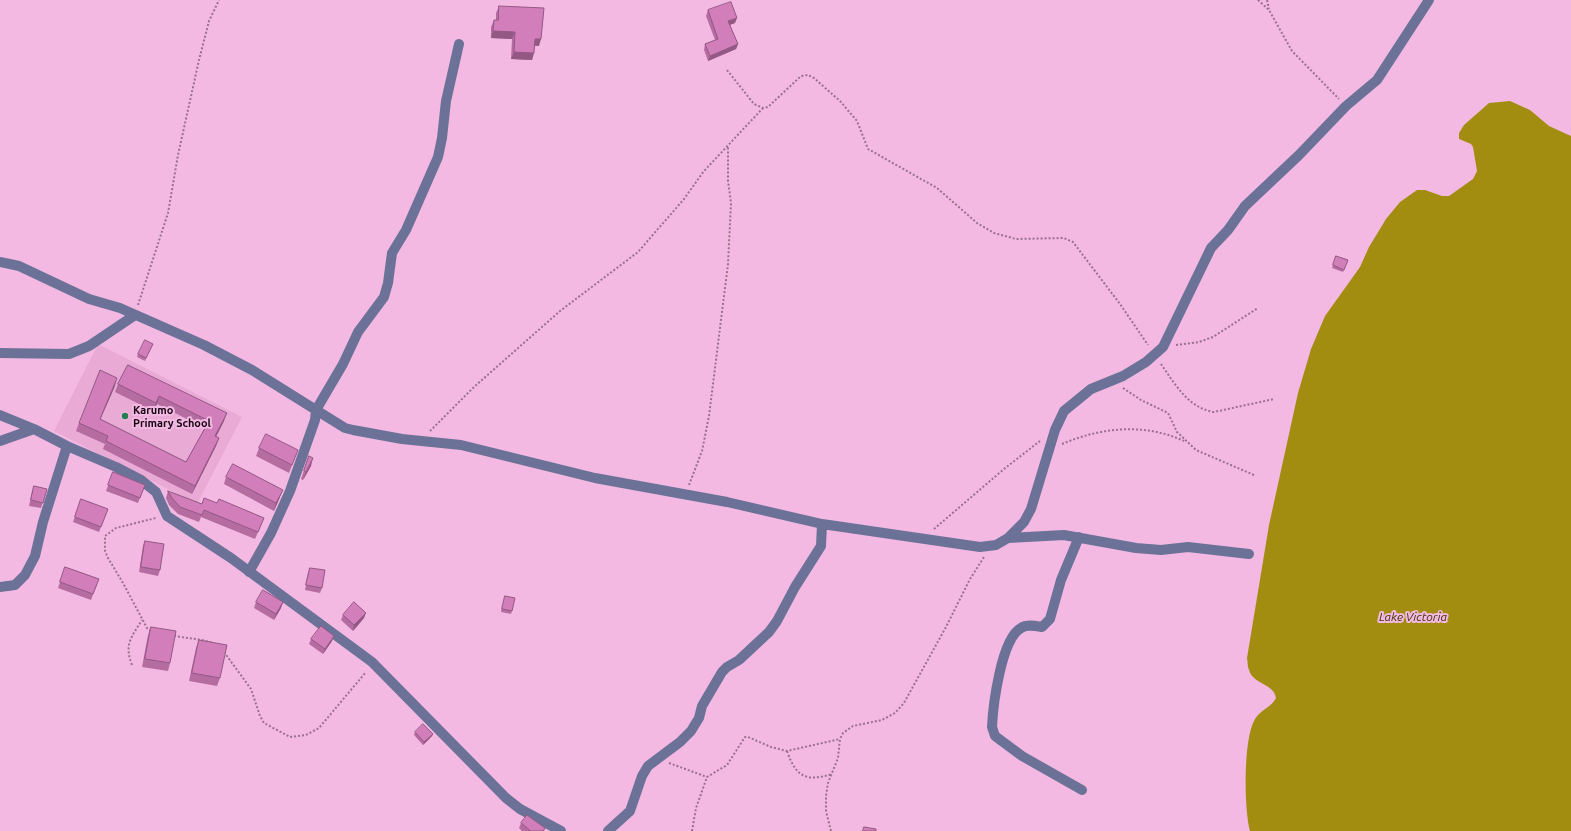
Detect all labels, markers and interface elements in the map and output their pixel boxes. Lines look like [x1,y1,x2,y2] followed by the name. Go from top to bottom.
[133,403,211,429] place label: Karumo Primary School
[120,411,130,421] marker: Karumo Primary School
[1379,610,1447,624] water label: Lake Victoria

